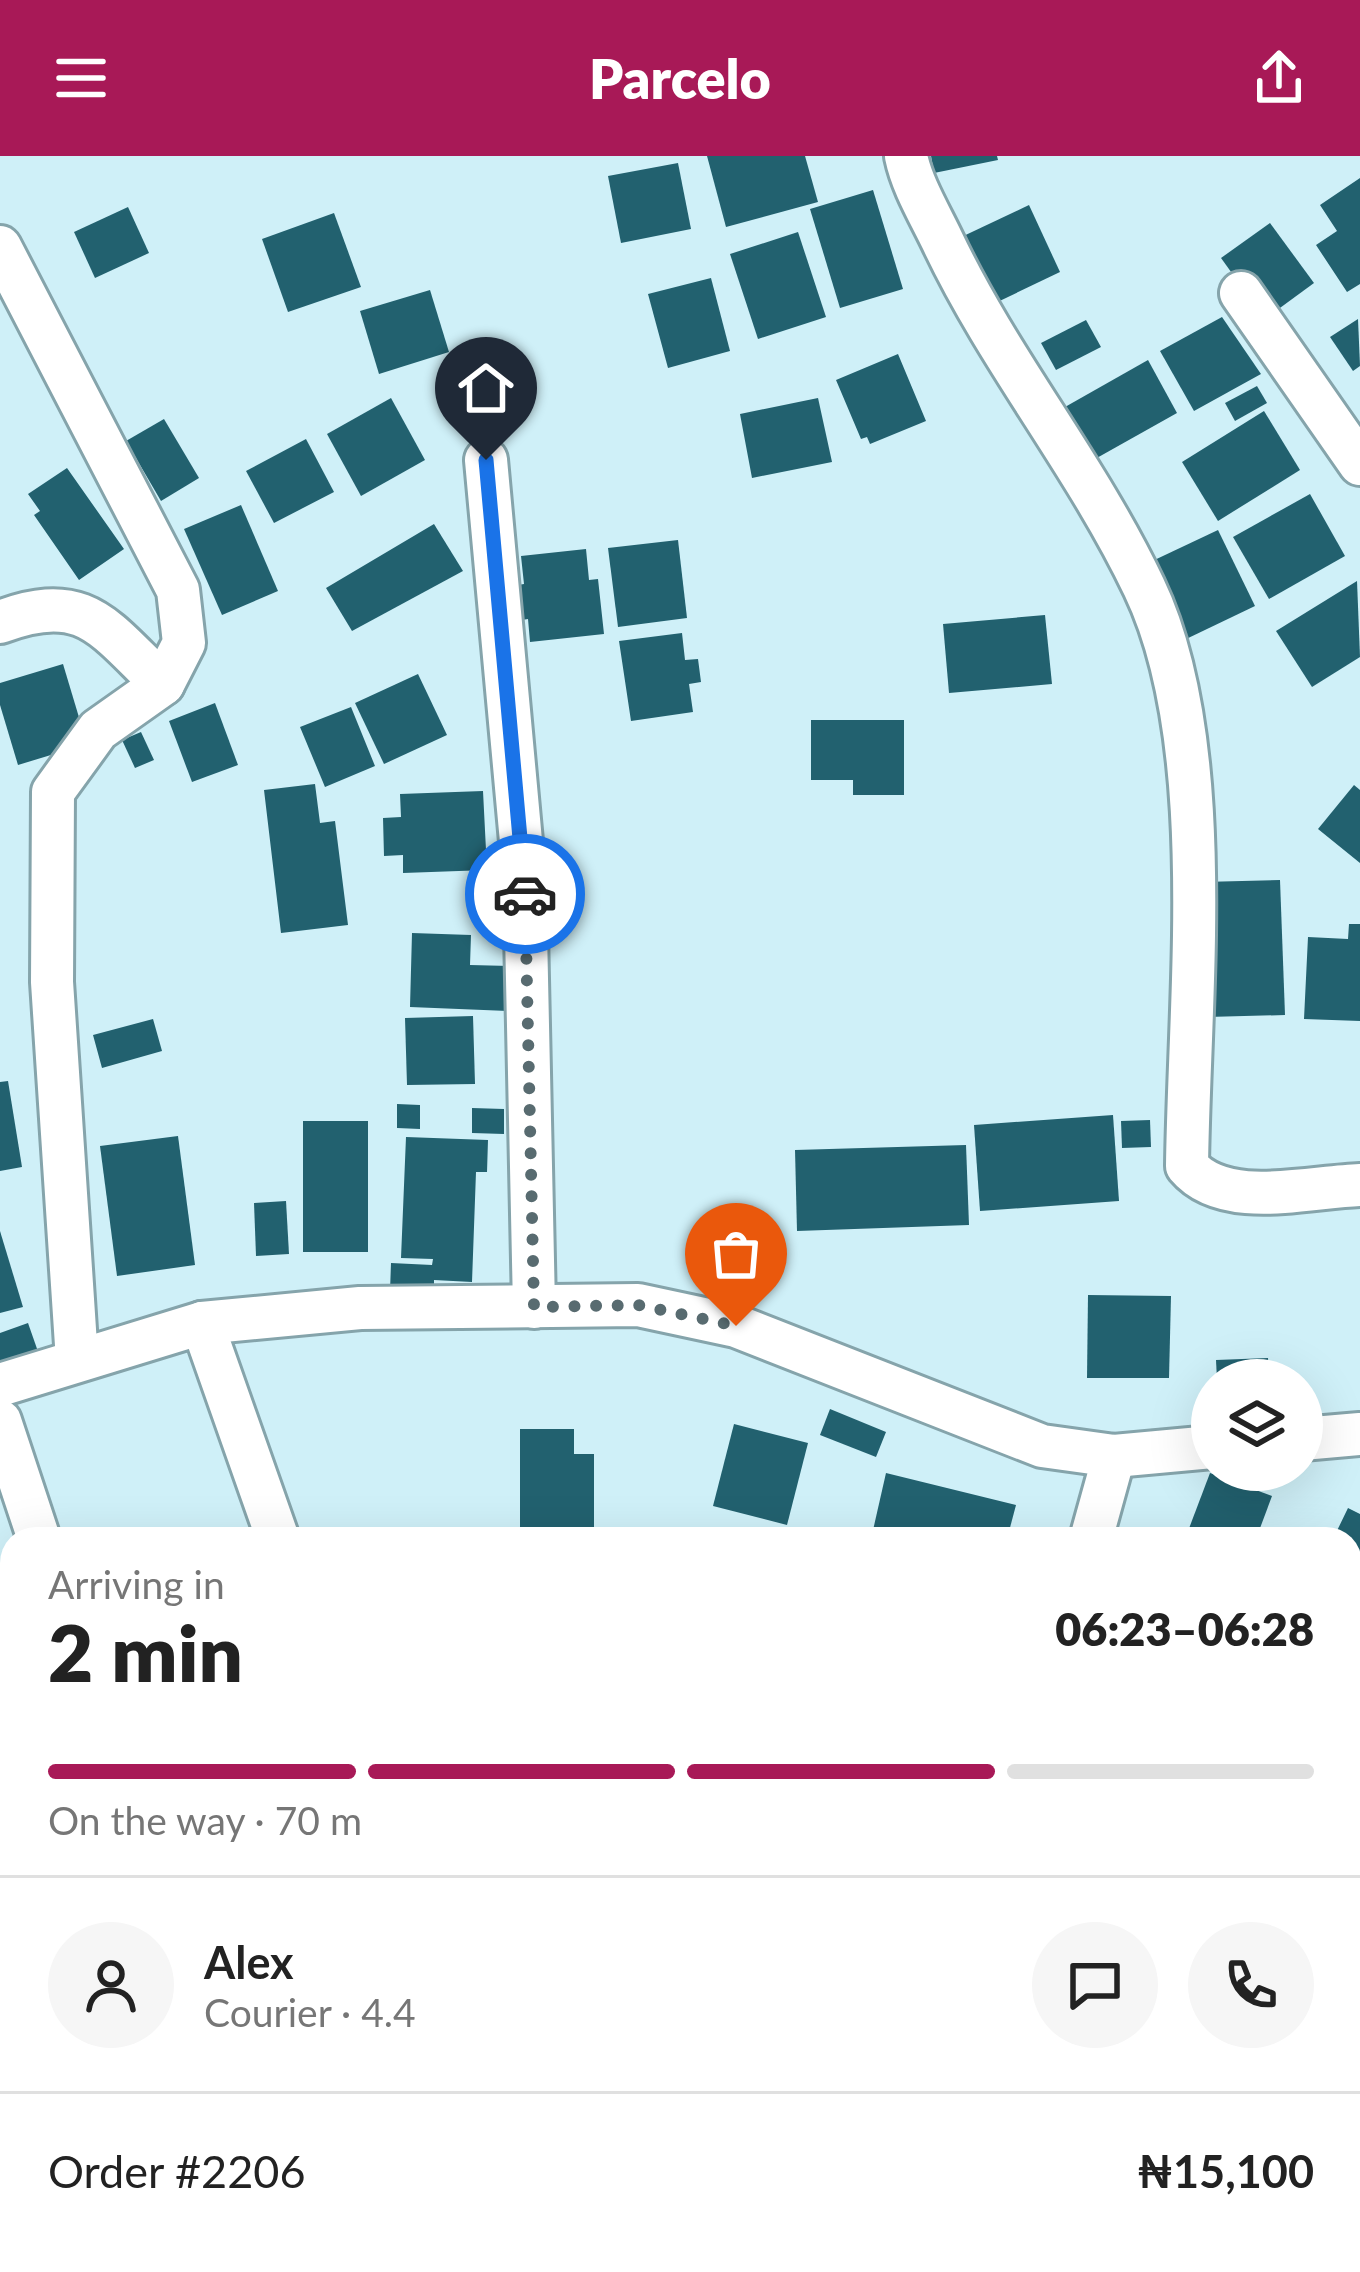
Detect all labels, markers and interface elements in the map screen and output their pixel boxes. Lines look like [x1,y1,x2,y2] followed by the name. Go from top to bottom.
[48,45,114,111] icon: menu
[1246,45,1312,111] icon: share
[589,46,771,111] text: Parcelo
[435,337,537,460] pin
[453,355,519,421] icon: home
[465,834,585,954] courier
[492,861,558,927] icon: car
[685,1203,787,1326] pin
[703,1221,769,1287] icon: bag
[1191,1359,1323,1491] map controls
[1191,1359,1323,1491] button: layers
[48,1561,225,1607] text: Arriving in
[1055,1602,1314,1656] text: 06:23–06:28
[48,1605,243,1699] text: 2 min
[48,1797,362,1843] text: On the way · 70 m
[48,1922,174,2048] button: person
[1032,1922,1158,2048] button: chat
[1188,1922,1314,2048] button: phone
[204,1935,294,1989] text: Alex
[204,1989,416,2035] text: Courier · 4.4
[48,2144,306,2198] text: Order #2206
[1137,2144,1314,2198] text: ₦15,100

